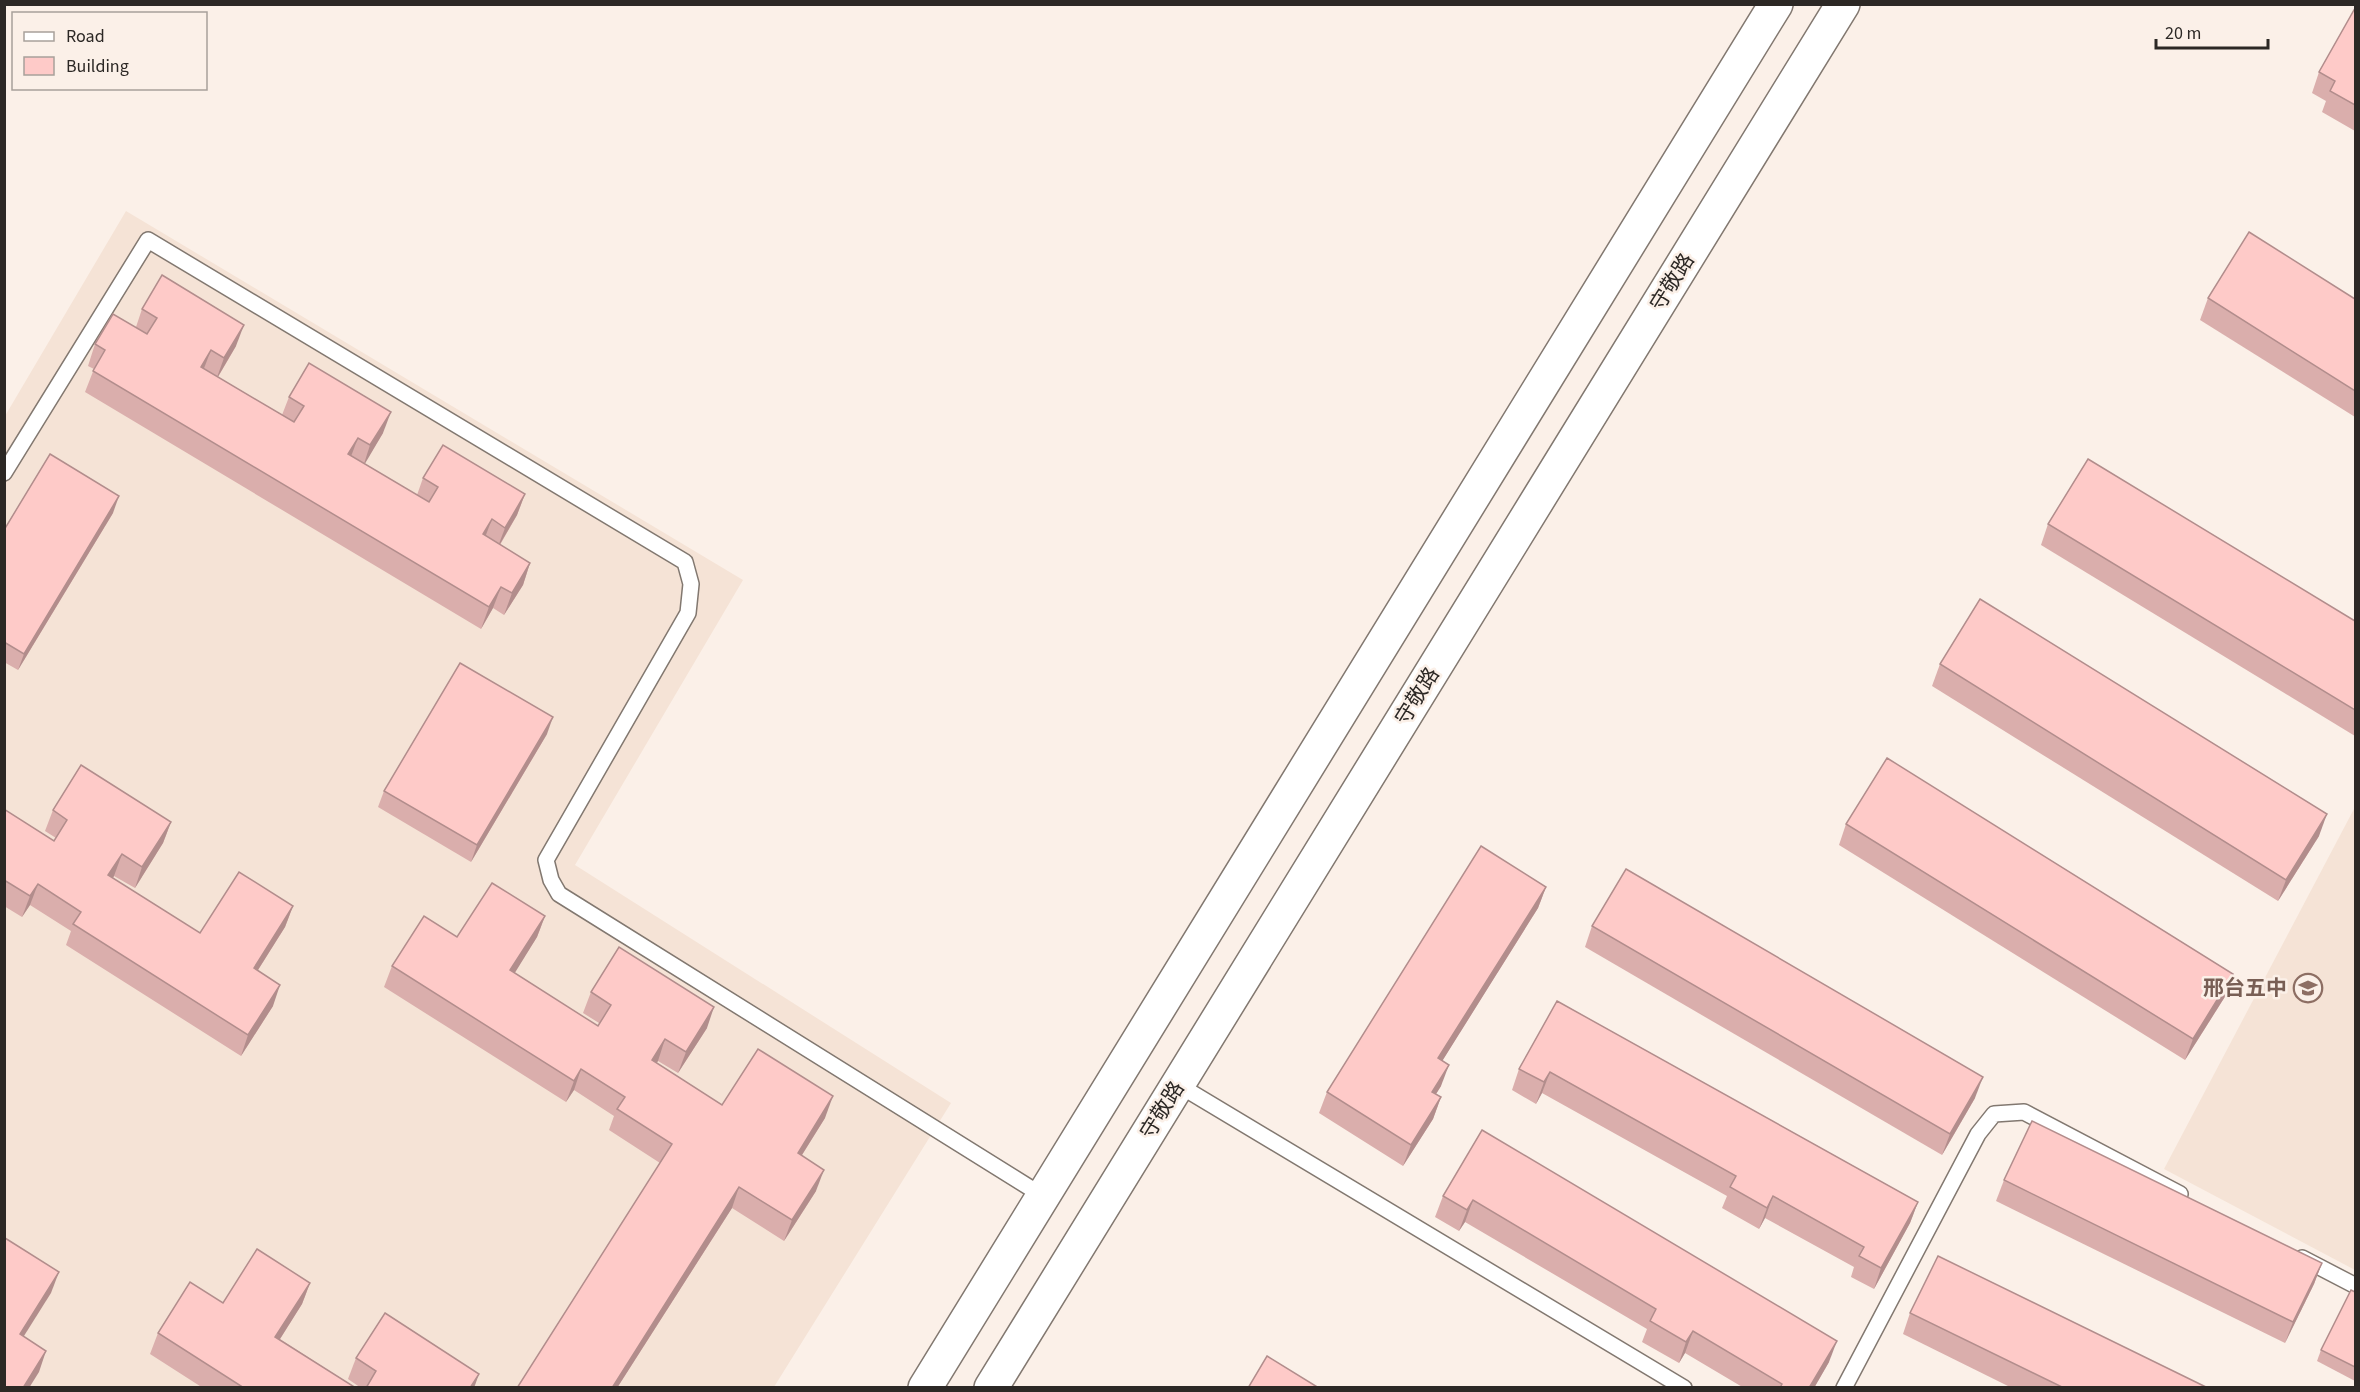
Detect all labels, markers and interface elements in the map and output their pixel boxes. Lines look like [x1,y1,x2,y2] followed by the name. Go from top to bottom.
[12,12,207,90] legend
[2156,12,2268,50] scale bar
[2165,21,2201,46] text: 20 m
[66,24,105,49] text: Road
[66,54,129,79] text: Building
[1643,247,1701,317] street label: 守敬路
[1388,661,1446,731] street label: 守敬路
[2292,972,2324,1004] school or university icon: 邢台五中
[2203,973,2287,1003] place label: 邢台五中
[1133,1075,1191,1145] street label: 守敬路

